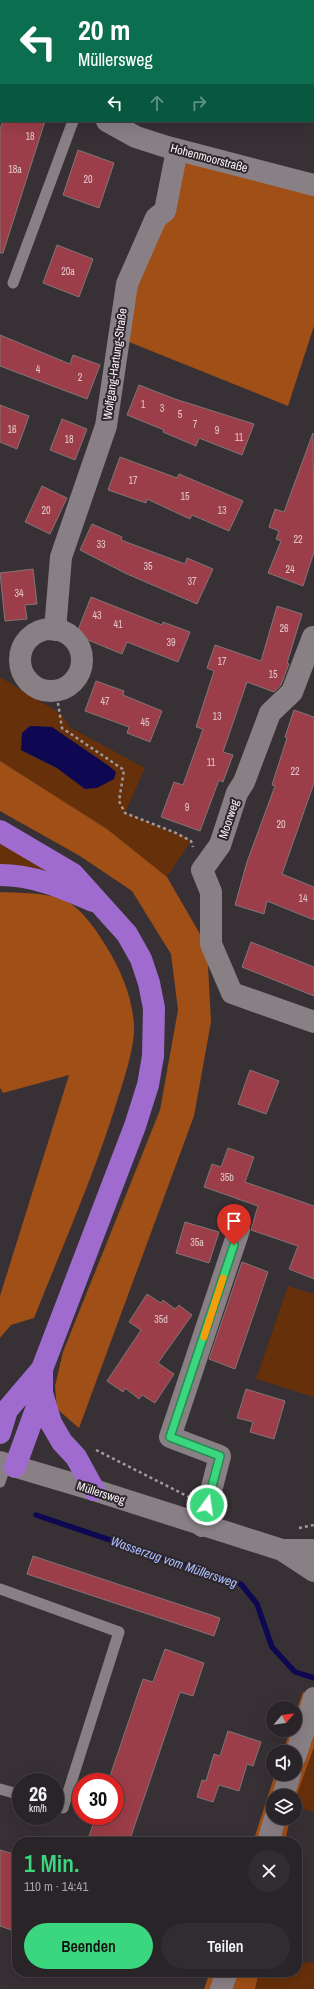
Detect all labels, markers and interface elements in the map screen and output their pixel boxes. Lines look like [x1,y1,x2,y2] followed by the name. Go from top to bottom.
[78,11,130,49] text: 20 m
[12,16,64,68] icon: left
[78,47,153,72] text: Müllersweg
[104,92,126,114] icon: left
[146,92,168,114] icon: ahead
[188,92,210,114] icon: right
[25,130,35,143] house number: 18
[169,140,249,176] street label: Hohenmoorstraße
[8,163,22,176] house number: 18a
[83,173,93,186] house number: 20
[61,265,75,278] house number: 20a
[99,307,131,421] street label: Wolfgang-Hartung-Straße
[36,363,41,376] house number: 4
[78,371,83,384] house number: 2
[141,398,146,411] house number: 1
[160,402,165,415] house number: 3
[178,408,183,421] house number: 5
[193,418,198,431] house number: 7
[7,423,17,436] house number: 16
[215,424,220,437] house number: 9
[235,431,244,444] house number: 11
[64,433,74,446] house number: 18
[128,474,138,487] house number: 17
[180,490,190,503] house number: 15
[41,504,51,517] house number: 20
[217,504,227,517] house number: 13
[293,533,303,546] house number: 22
[96,538,106,551] house number: 33
[143,560,153,573] house number: 35
[285,563,295,576] house number: 24
[187,575,197,588] house number: 37
[14,587,24,600] house number: 34
[92,609,102,622] house number: 43
[113,618,123,631] house number: 41
[279,622,289,635] house number: 26
[166,636,176,649] house number: 39
[217,655,227,668] house number: 17
[268,668,278,681] house number: 15
[100,695,110,708] house number: 47
[212,710,222,723] house number: 13
[140,716,150,729] house number: 45
[207,756,216,769] house number: 11
[290,765,300,778] house number: 22
[215,797,243,841] street label: Moorweg
[185,801,190,814] house number: 9
[276,818,286,831] house number: 20
[298,892,308,905] house number: 14
[220,1171,234,1184] house number: 35b
[217,1204,251,1245] pin
[223,1210,245,1232] icon: arrive
[190,1236,204,1249] house number: 35a
[154,1313,168,1326] house number: 35d
[75,1478,128,1508] street label: Müllersweg
[186,1484,228,1526] position arrow
[108,1532,240,1592] water label: Wasserzug vom Müllersweg
[266,1701,302,1737] north arrow
[266,1701,302,1825] map controls
[266,1745,302,1781] button: sound
[72,1773,124,1825] speed limit sign: 30
[29,1780,47,1807] text: 26
[266,1789,302,1825] button: layers
[29,1802,47,1815] text: km/h
[24,1847,79,1879] text: 1 Min.
[248,1850,290,1892] button: close
[24,1878,88,1895] text: 110 m · 14:41
[24,1923,153,1969] button: Beenden
[161,1923,290,1969] button: Teilen

